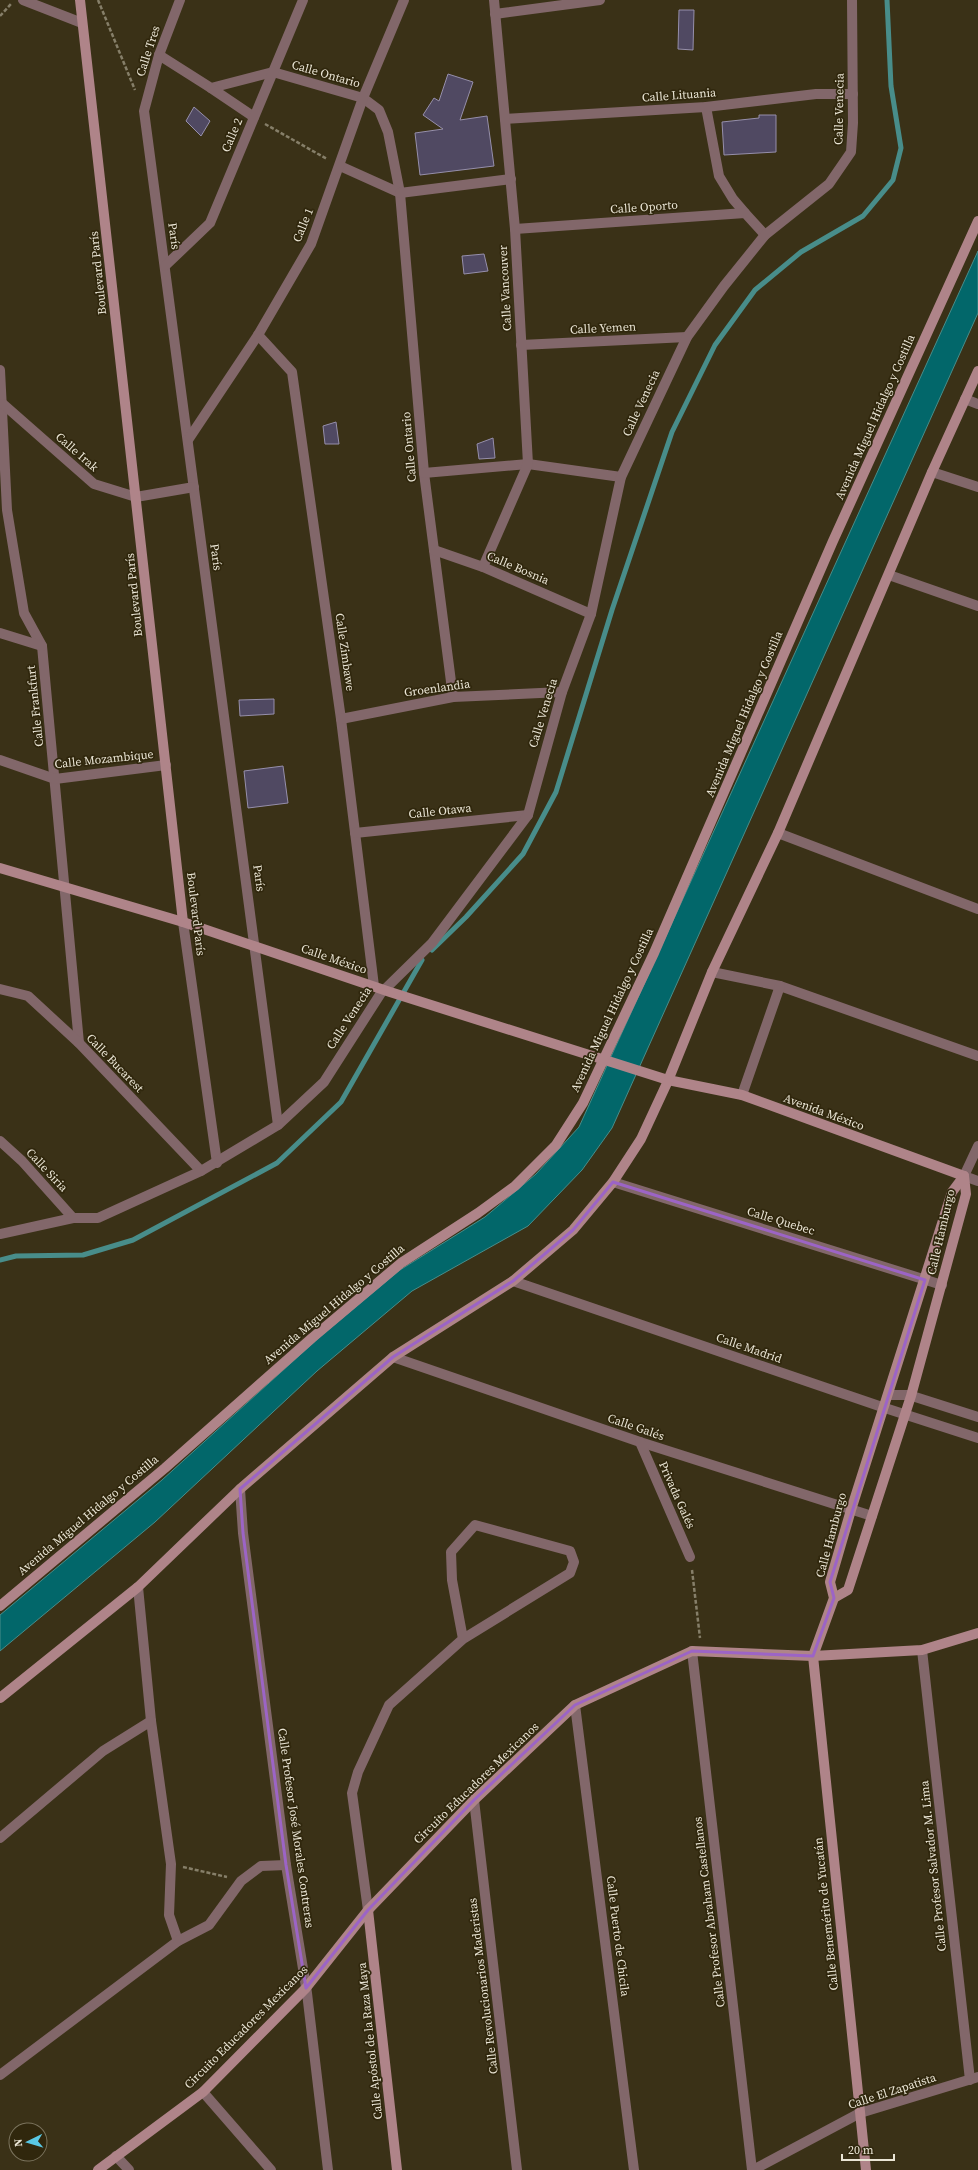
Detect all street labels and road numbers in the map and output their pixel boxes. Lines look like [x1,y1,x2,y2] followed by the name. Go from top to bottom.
[132,23,164,79] street label: Calle Tres
[290,57,363,92] street label: Calle Ontario
[830,72,848,145] street label: Calle Venecia
[641,84,718,106] street label: Calle Lituania
[218,115,246,155] street label: Calle 2
[610,197,679,217] street label: Calle Oporto
[289,205,317,245] street label: Calle 1
[164,222,184,250] street label: París
[86,230,110,316] street label: Boulevard París
[495,245,515,331] street label: Calle Vancouver
[570,318,636,338] street label: Calle Yemen
[831,331,919,502] street label: Avenida Miguel Hidalgo y Costilla
[619,366,664,439] street label: Calle Venecia
[398,411,420,483] street label: Calle Ontario
[52,429,102,475] street label: Calle Irak
[206,543,226,571] street label: París
[484,548,552,589] street label: Calle Bosnia
[122,552,146,638] street label: Boulevard París
[332,612,358,692] street label: Calle Zimbawe
[702,628,787,800] street label: Avenida Miguel Hidalgo y Costilla
[23,664,47,747] street label: Calle Frankfurt
[403,675,472,701] street label: Groenlandia
[525,676,561,750] street label: Calle Venecia
[54,746,154,772] street label: Calle Mozambique
[408,800,473,822] street label: Calle Otawa
[249,864,269,892] street label: París
[183,871,209,957] street label: Boulevard París
[567,925,657,1095] street label: Avenida Miguel Hidalgo y Costilla
[299,940,370,978] street label: Calle México
[323,983,376,1052] street label: Calle Venecia
[83,1030,147,1096] street label: Calle Bucarest
[781,1090,867,1134] street label: Avenida México
[23,1145,72,1196] street label: Calle Siria
[923,1187,959,1276] street label: Calle Hamburgo
[745,1203,817,1239] street label: Calle Quebec
[260,1240,408,1368] street label: Avenida Miguel Hidalgo y Costilla
[714,1329,784,1367] street label: Calle Madrid
[606,1410,666,1444] street label: Calle Galés
[14,1451,162,1579] street label: Avenida Miguel Hidalgo y Costilla
[655,1459,699,1531] street label: Privada Galés
[812,1490,850,1579] street label: Calle Hamburgo
[410,1719,542,1847] street label: Circuito Educadores Mexicanos
[274,1727,318,1929] street label: Calle Profesor José Morales Contreras
[916,1779,950,1952] street label: Calle Profesor Salvador M. Lima
[689,1816,729,2008] street label: Calle Profesor Abraham Castellanos
[810,1837,842,1991] street label: Calle Benemérito de Yucatán
[603,1875,633,1998] street label: Calle Puerto de Chicila
[464,1897,502,2075] street label: Calle Revolucionarios Maderistas
[354,1961,386,2120] street label: Calle Apóstol de la Raza Maya
[181,1962,311,2092] street label: Circuito Educadores Mexicanos
[846,2069,939,2113] street label: Calle El Zapatista

